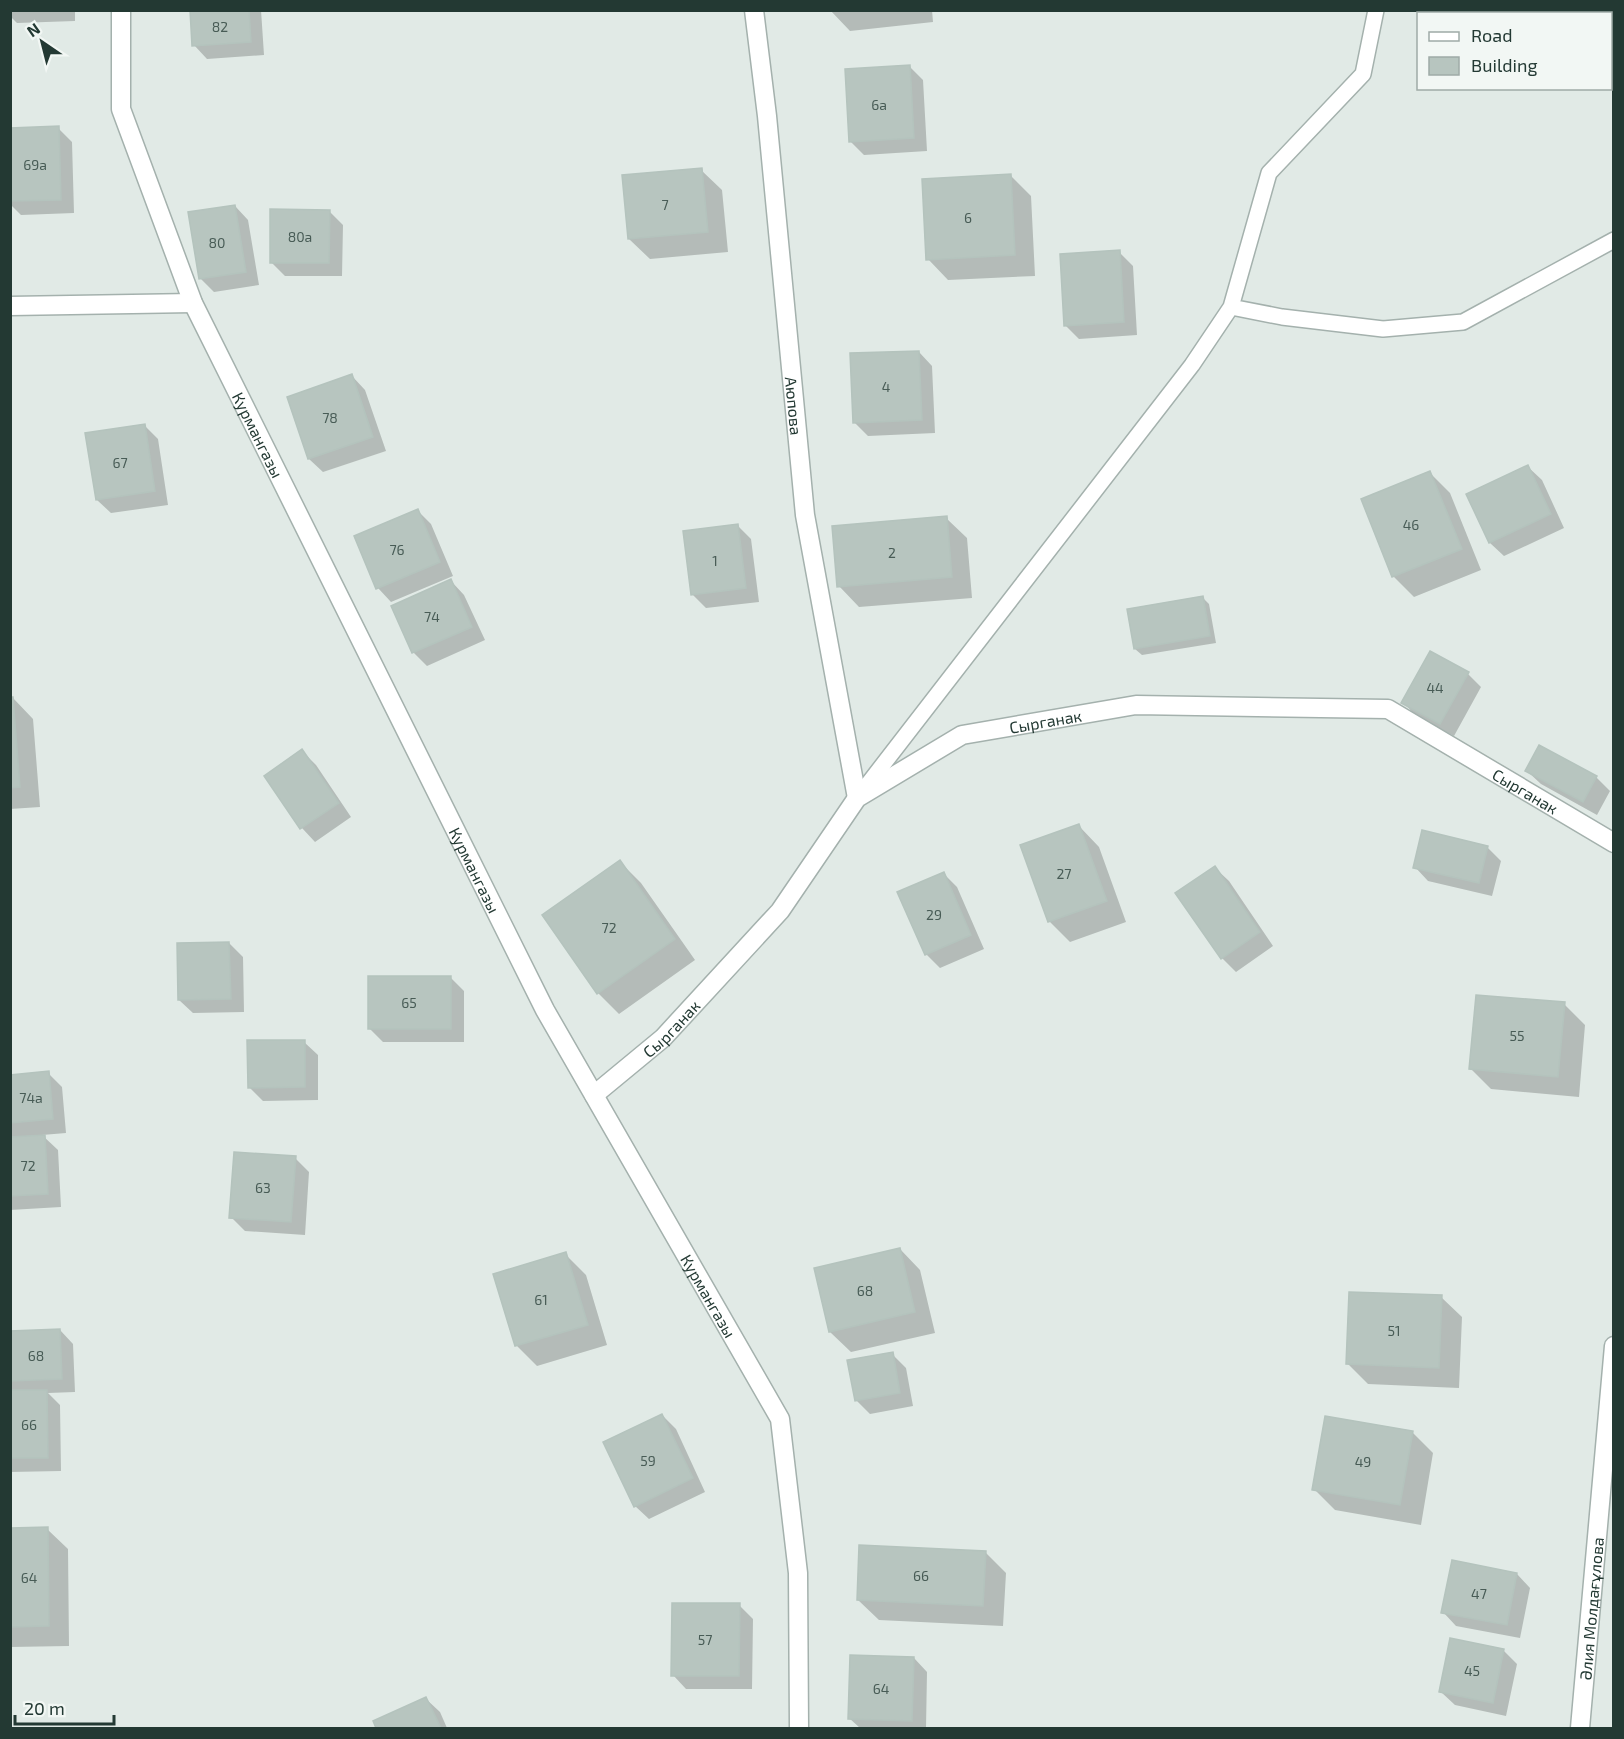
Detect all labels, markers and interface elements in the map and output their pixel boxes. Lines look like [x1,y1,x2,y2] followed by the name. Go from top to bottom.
[12,12,72,72] north arrow
[1417,12,1612,90] legend
[23,18,43,40] text: N
[212,18,228,35] house number: 82
[1471,24,1512,46] text: Road
[1471,54,1538,76] text: Building
[871,96,887,113] house number: 6а
[23,156,47,173] house number: 69а
[661,196,669,213] house number: 7
[964,209,972,226] house number: 6
[288,228,312,245] house number: 80а
[209,234,225,251] house number: 80
[782,376,807,436] street label: Аюпова
[882,378,890,395] house number: 4
[229,389,288,481] street label: Курмангазы
[322,409,338,426] house number: 78
[112,454,128,471] house number: 67
[1403,516,1419,533] house number: 46
[389,541,405,558] house number: 76
[888,544,896,561] house number: 2
[712,552,718,569] house number: 1
[424,608,440,625] house number: 74
[1426,679,1444,696] house number: 44
[1008,705,1083,736] street label: Сырганак
[1489,764,1562,818] street label: Сырганак
[446,824,504,916] street label: Курмангазы
[1056,865,1072,882] house number: 27
[926,906,942,923] house number: 29
[601,919,617,936] house number: 72
[401,994,417,1011] house number: 65
[638,995,703,1061] street label: Сырганак
[1509,1027,1525,1044] house number: 55
[19,1089,43,1106] house number: 74а
[20,1157,36,1174] house number: 72
[255,1179,271,1196] house number: 63
[678,1250,740,1341] street label: Курмангазы
[857,1282,873,1299] house number: 68
[534,1291,548,1308] house number: 61
[1387,1322,1401,1339] house number: 51
[28,1347,44,1364] house number: 68
[21,1416,37,1433] house number: 66
[640,1452,656,1469] house number: 59
[1355,1453,1371,1470] house number: 49
[1575,1536,1606,1681] street label: Әлия Молдағұлова
[913,1567,929,1584] house number: 66
[21,1569,37,1586] house number: 64
[1471,1585,1487,1602] house number: 47
[698,1631,712,1648] house number: 57
[1464,1662,1480,1679] house number: 45
[873,1680,889,1697] house number: 64
[15,1688,114,1726] scale bar
[24,1697,65,1719] text: 20 m

